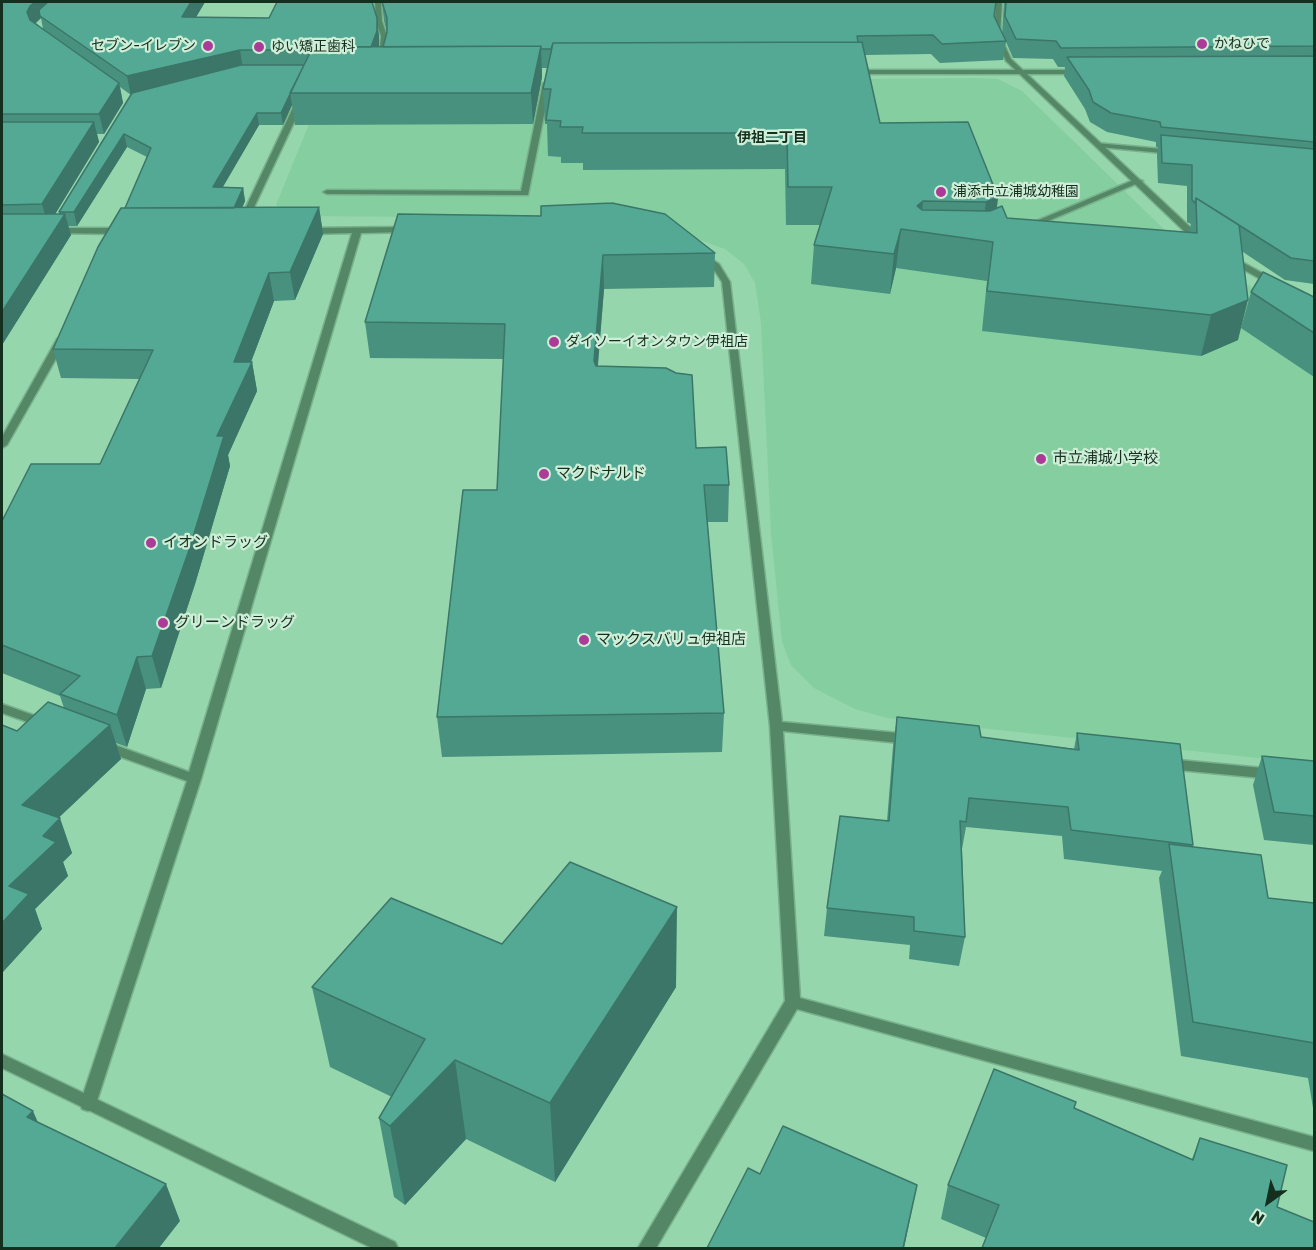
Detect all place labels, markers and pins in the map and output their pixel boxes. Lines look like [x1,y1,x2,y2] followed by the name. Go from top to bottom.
[1214,36,1270,52] place label: かねひで
[1195,37,1209,51] marker: かねひで
[91,38,196,54] place label: セブン-イレブン
[201,39,215,53] marker: セブン-イレブン
[271,39,355,55] place label: ゆい矯正歯科
[252,40,266,54] marker: ゆい矯正歯科
[953,184,1079,200] place label: 浦添市立浦城幼稚園
[934,185,948,199] marker: 浦添市立浦城幼稚園
[566,334,748,350] place label: ダイソーイオンタウン伊祖店
[547,335,561,349] marker: ダイソーイオンタウン伊祖店
[1053,450,1158,468] place label: 市立浦城小学校
[1034,452,1048,466] marker: 市立浦城小学校
[556,465,646,483] place label: マクドナルド
[537,467,551,481] marker: マクドナルド
[163,534,268,552] place label: イオンドラッグ
[144,536,158,550] marker: イオンドラッグ
[175,614,295,632] place label: グリーンドラッグ
[156,616,170,630] marker: グリーンドラッグ
[596,631,746,649] place label: マックスバリュ伊祖店
[577,633,591,647] marker: マックスバリュ伊祖店

